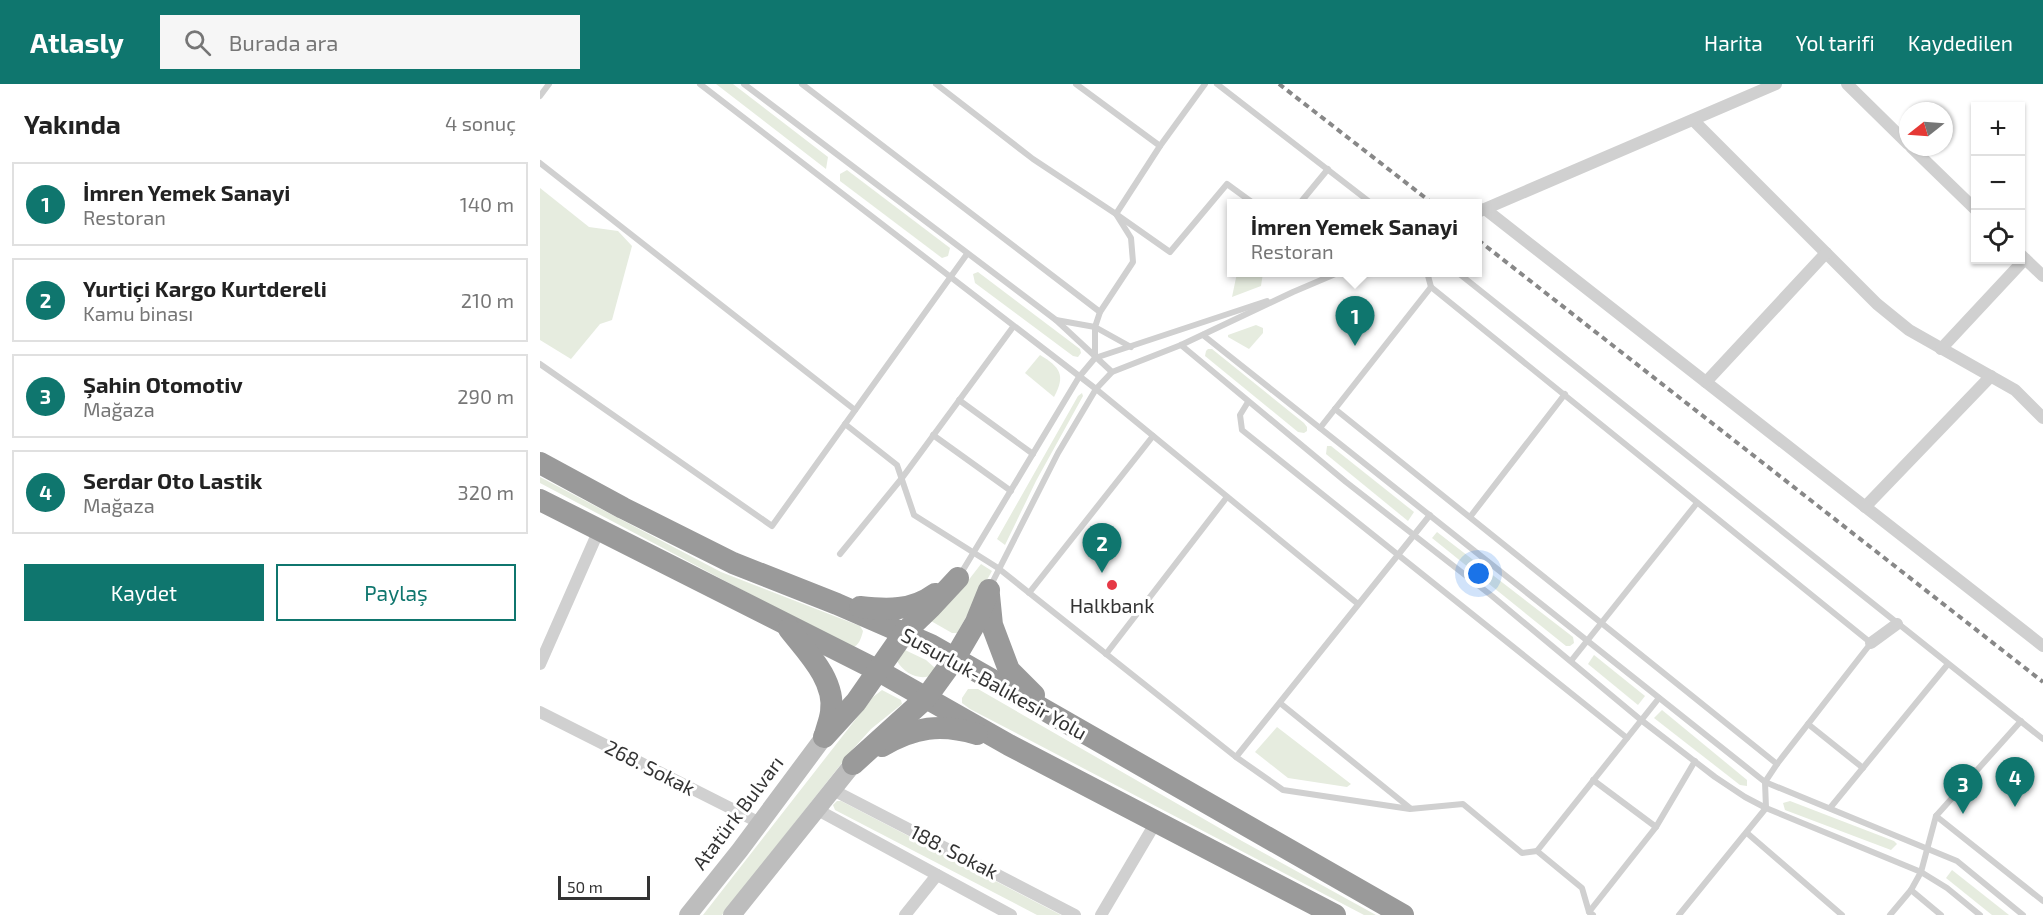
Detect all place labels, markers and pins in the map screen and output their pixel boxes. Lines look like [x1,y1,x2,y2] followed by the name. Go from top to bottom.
[1336,296,1374,346] pin: 1
[1082,524,1122,573] pin: 2
[1105,578,1119,592] marker: Halkbank
[1070,593,1154,617] place label: Halkbank
[1996,758,2034,807] pin: 4
[1944,764,1982,814] pin: 3

